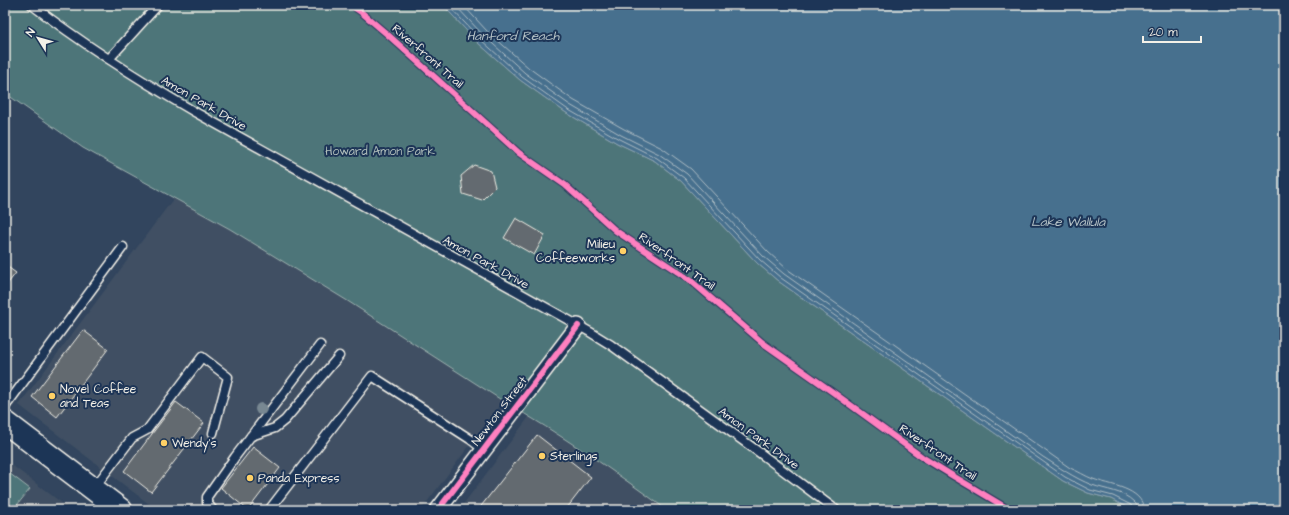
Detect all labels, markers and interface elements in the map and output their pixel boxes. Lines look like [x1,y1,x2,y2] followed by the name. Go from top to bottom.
[18,18,58,58] north arrow
[1143,18,1201,44] scale bar
[388,21,467,92] street label: Riverfront Trail
[1149,24,1178,41] text: 20 m
[22,25,39,40] text: N
[467,27,560,45] water label: Hanford Reach
[158,72,250,135] street label: Amon Park Drive
[325,143,435,160] park label: Howard Amon Park
[1031,213,1106,231] water label: Lake Wallula
[635,229,718,294] street label: Riverfront Trail
[440,232,532,293] street label: Amon Park Drive
[536,236,615,267] place label: Milieu Coffeeworks
[618,246,628,256] marker: Milieu Coffeeworks
[468,373,531,450] street label: Newton Street
[60,381,137,412] place label: Novel Coffee and Teas
[47,391,57,401] marker: Novel Coffee and Teas
[715,403,803,474] street label: Amon Park Drive
[896,420,980,485] street label: Riverfront Trail
[172,435,216,453] place label: Wendy's
[159,438,169,448] marker: Wendy's
[550,448,598,466] place label: Sterlings
[537,451,547,461] marker: Sterlings
[258,470,339,487] place label: Panda Express
[245,473,255,483] marker: Panda Express

